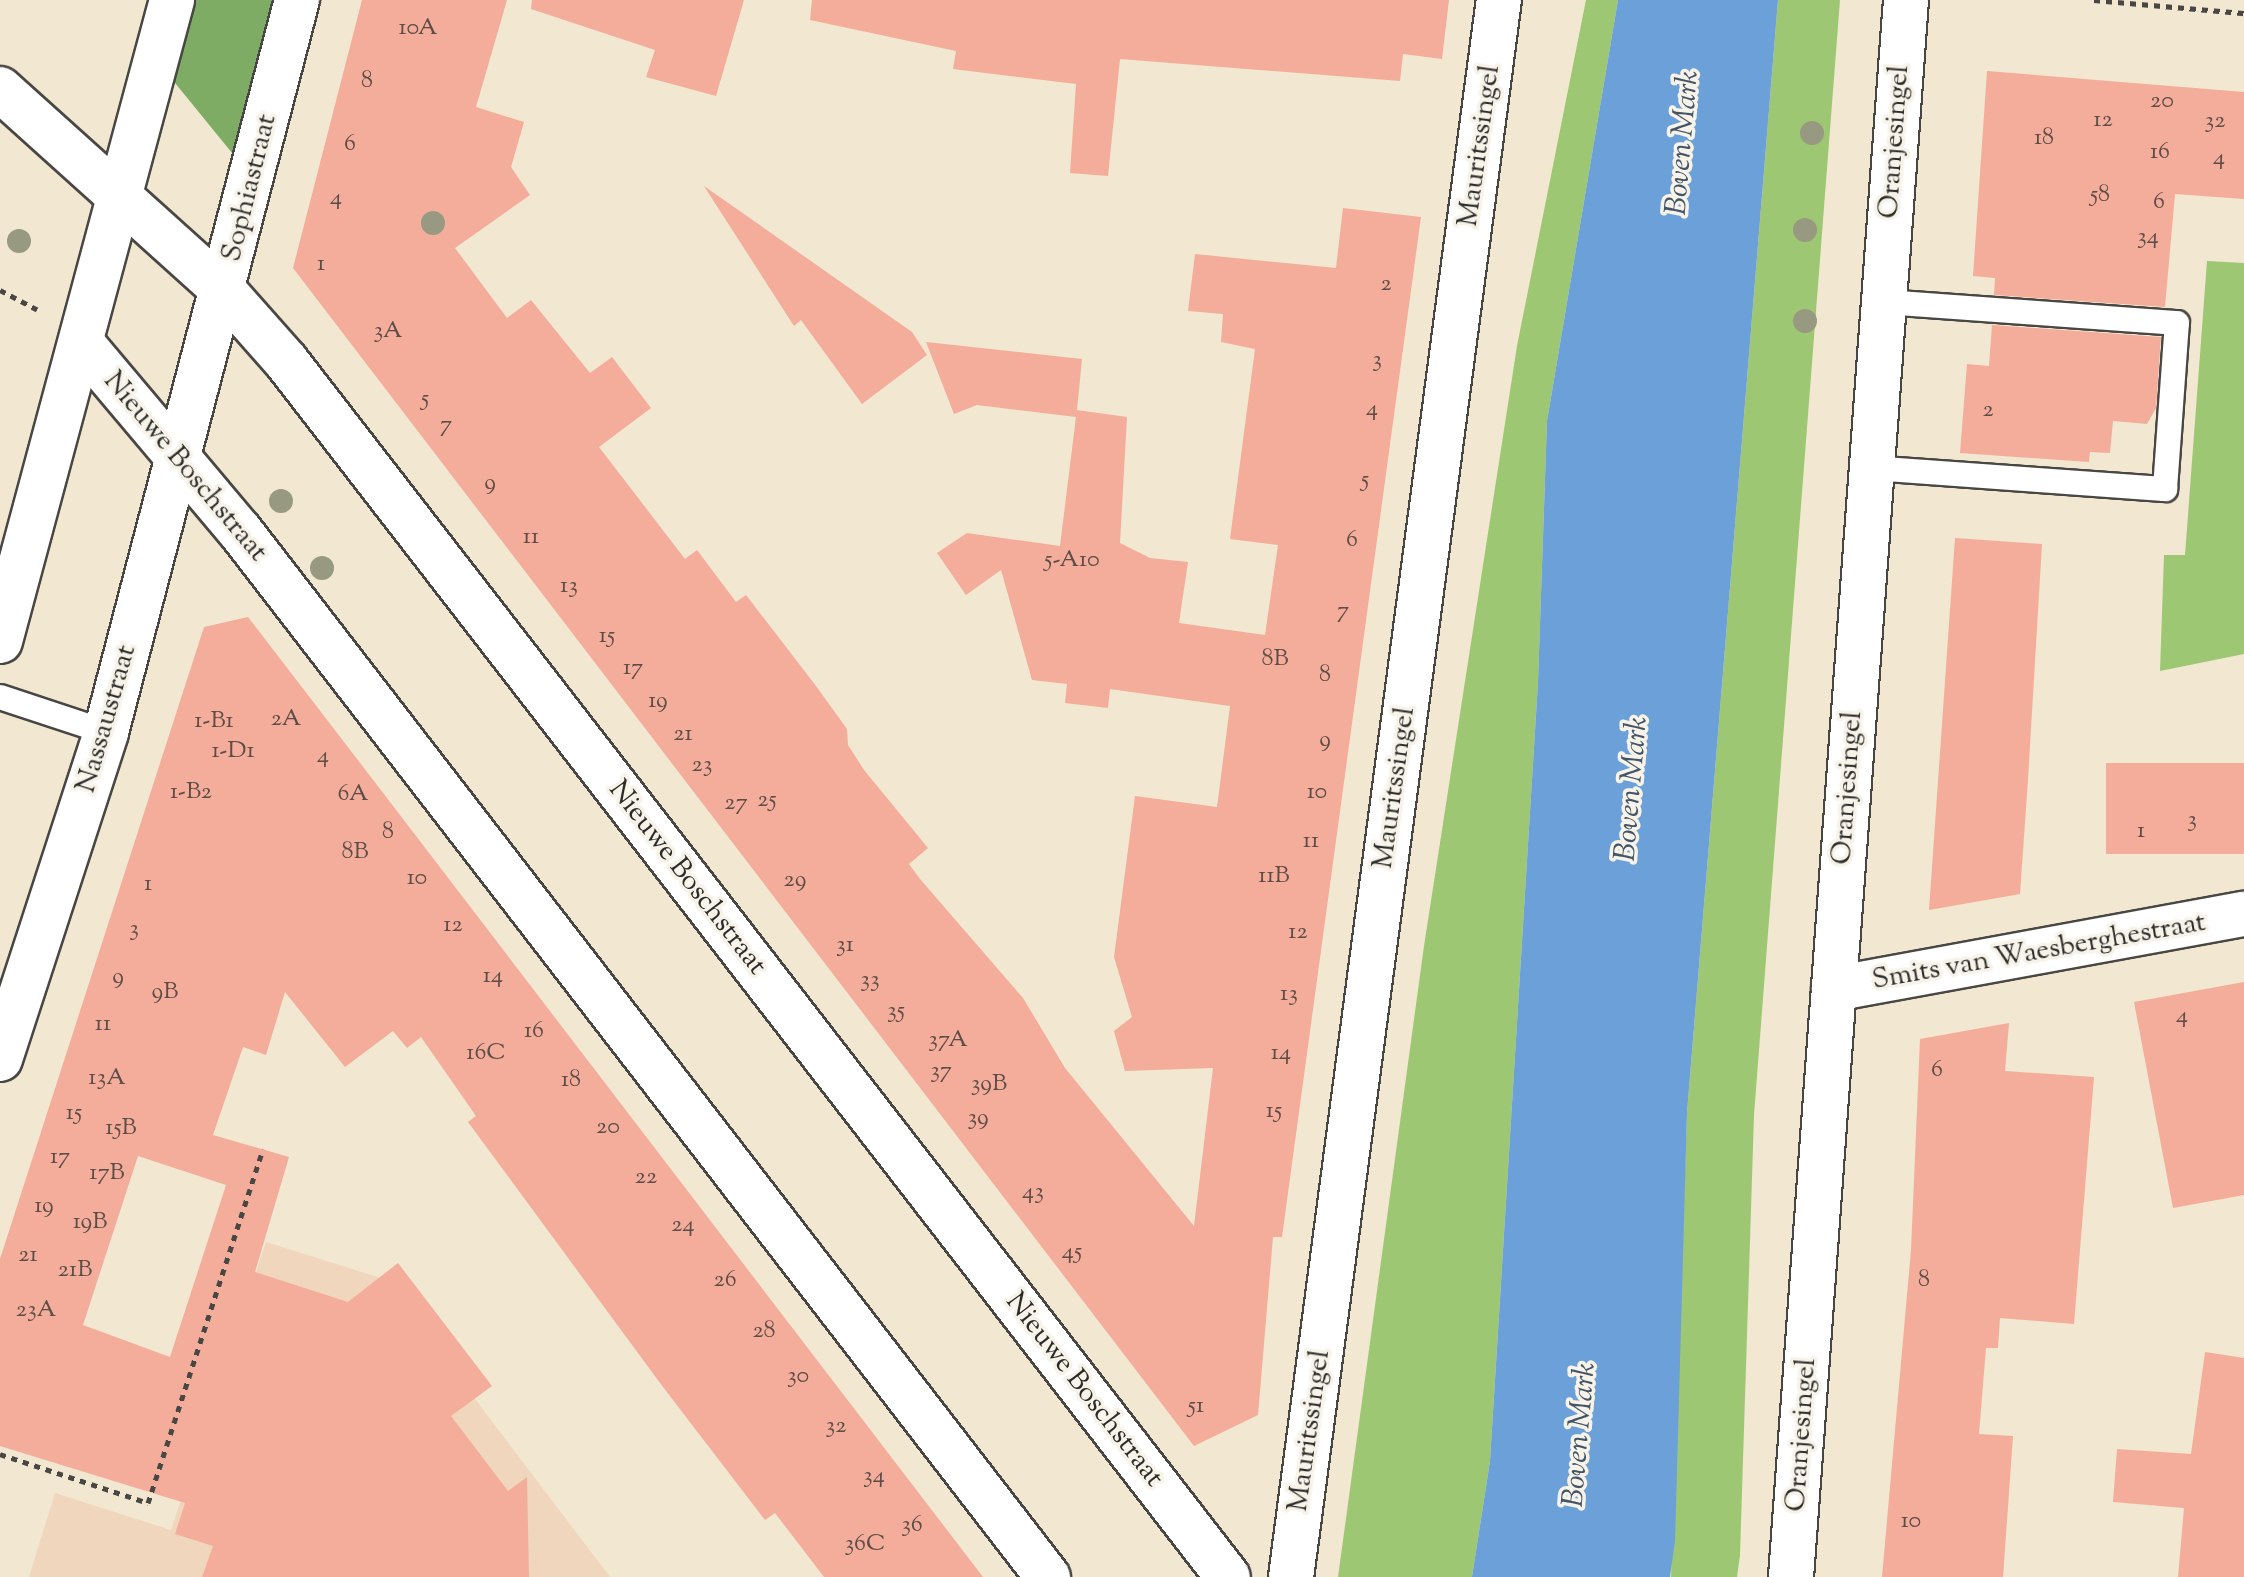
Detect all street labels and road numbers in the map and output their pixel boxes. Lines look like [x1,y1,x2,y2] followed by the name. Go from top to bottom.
[1452,63,1508,229] street label: Mauritssingel
[1873,64,1917,220] street label: Oranjesingel
[215,111,285,265] street label: Sophiastraat
[96,365,274,569] street label: Nieuwe Boschstraat
[70,641,144,797] street label: Nassaustraat
[1367,705,1423,871] street label: Mauritssingel
[1826,710,1870,866] street label: Oranjesingel
[601,774,773,982] street label: Nieuwe Boschstraat
[1870,906,2208,998] street label: Smits van Waesberghestraat
[998,1286,1170,1494] street label: Nieuwe Boschstraat
[1282,1348,1338,1514] street label: Mauritssingel
[1780,1357,1824,1513] street label: Oranjesingel

